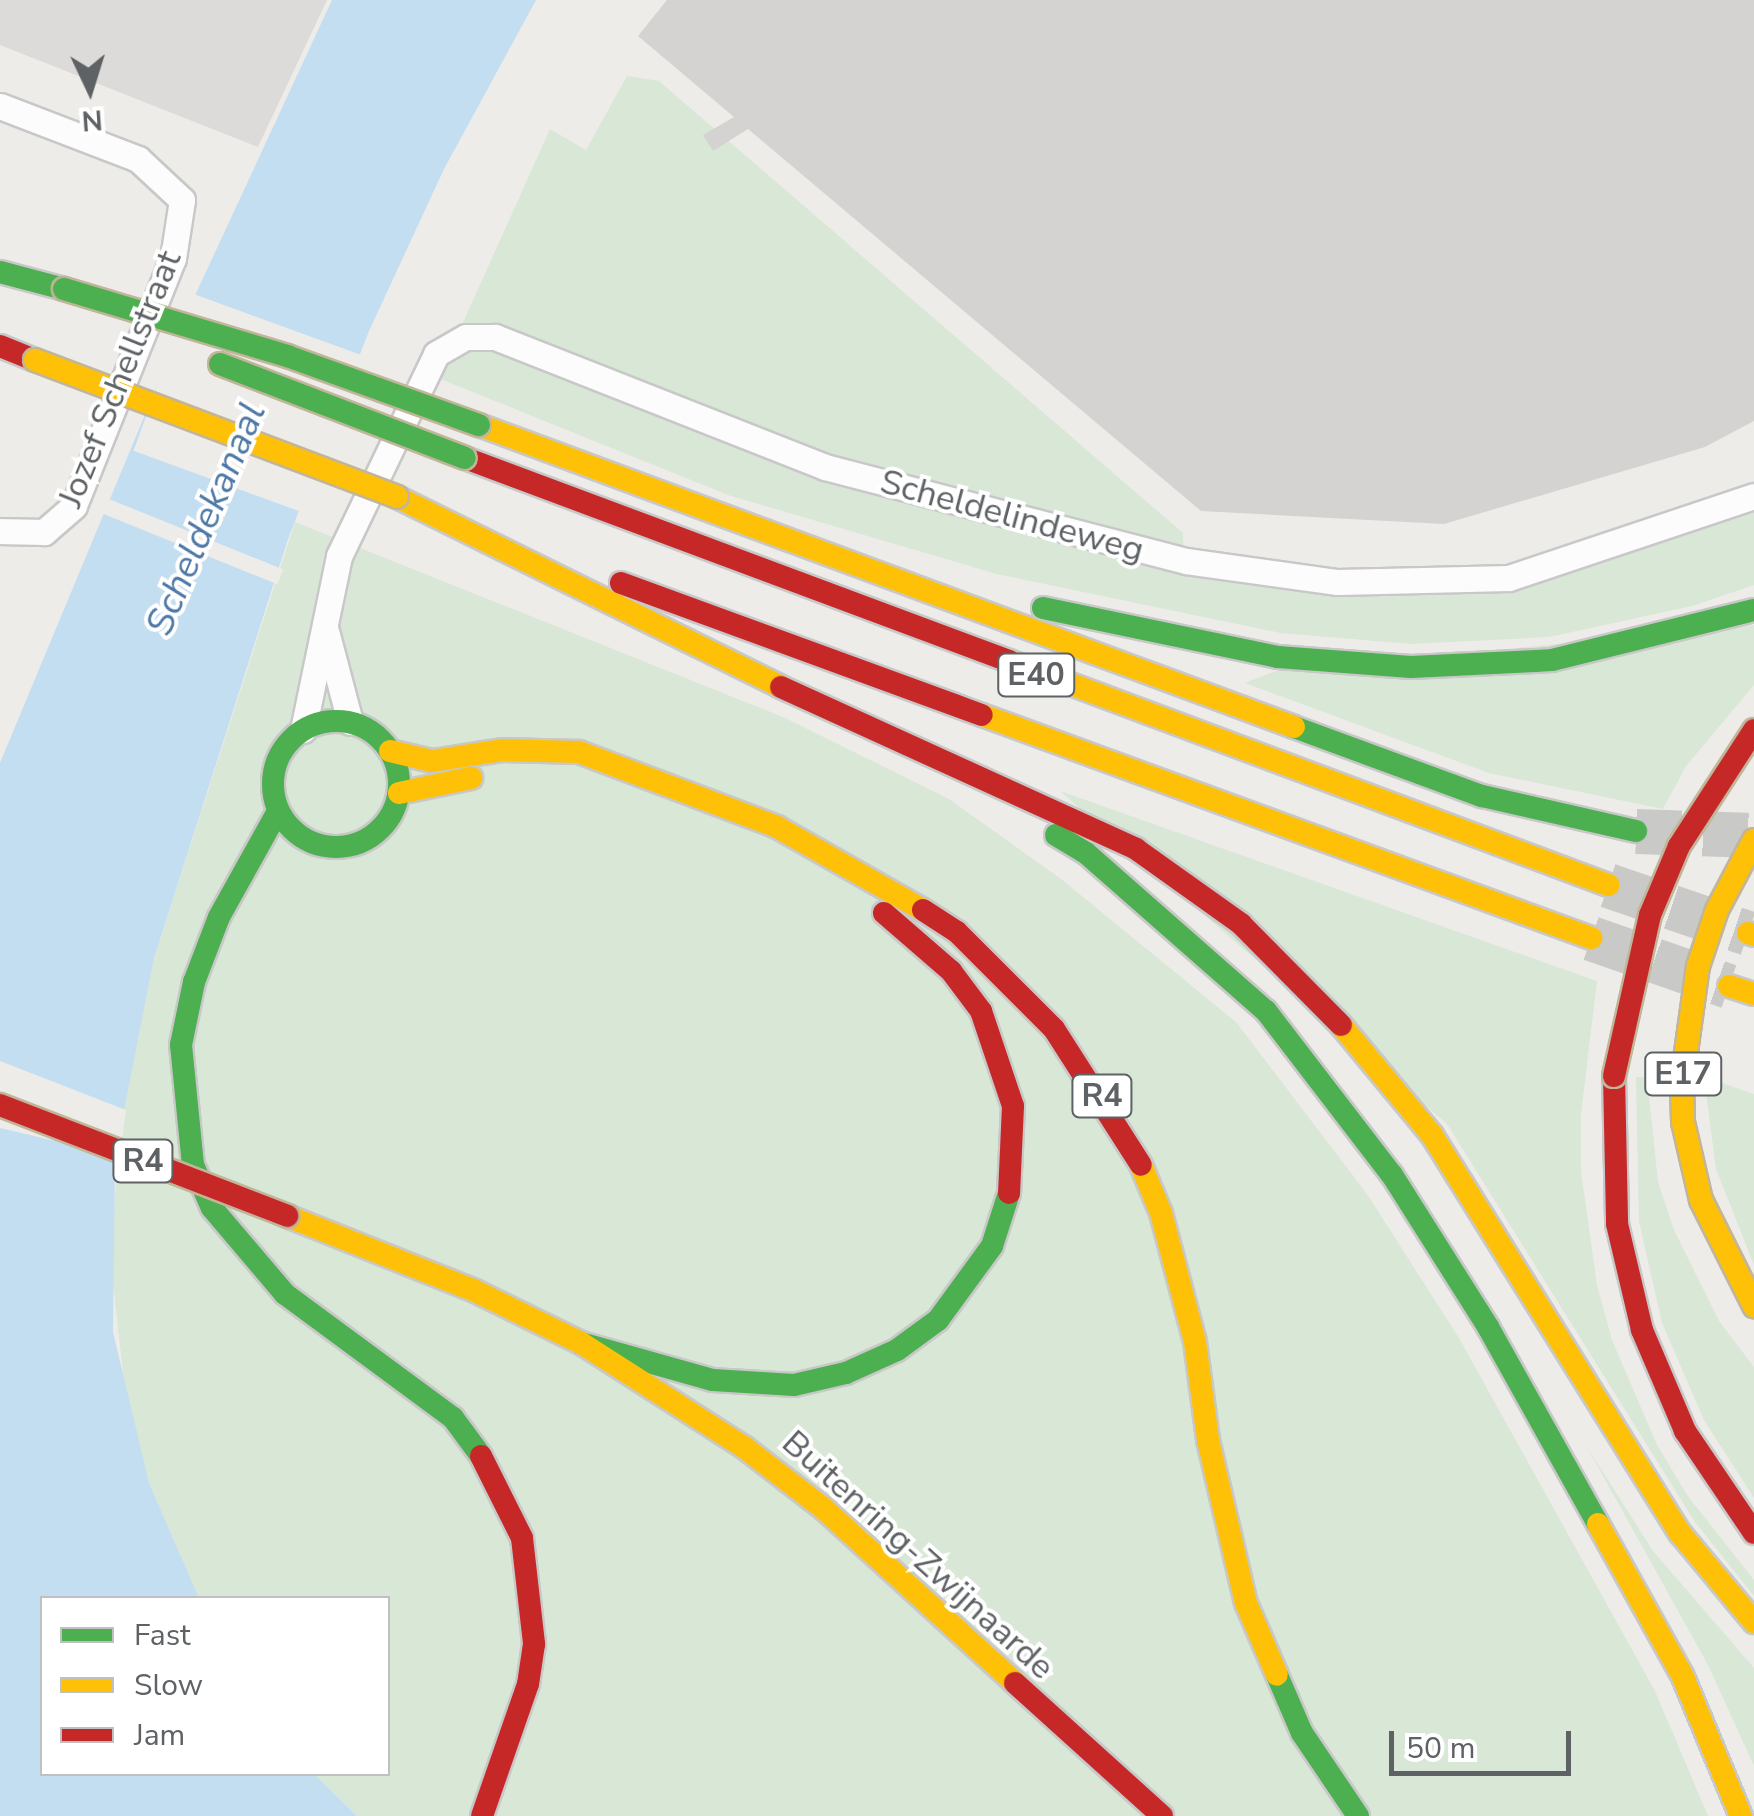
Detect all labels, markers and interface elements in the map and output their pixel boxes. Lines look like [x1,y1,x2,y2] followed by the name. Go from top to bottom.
[40,40,140,140] north arrow
[80,100,104,140] text: N
[49,245,191,513] street label: Jozef Schellstraat
[137,396,275,642] water label: Scheldekanaal
[876,461,1148,571] street label: Scheldelindeweg
[996,648,1076,702] road number: E40
[1643,1047,1723,1101] road number: E17
[1070,1069,1134,1123] road number: R4
[110,1134,176,1188] road number: R4
[773,1422,1063,1688] street label: Buitenring-Zwijnaarde
[40,1596,390,1776] legend
[134,1615,191,1656] text: Fast
[134,1665,203,1706] text: Slow
[1394,1711,1576,1773] scale bar
[134,1715,185,1756] text: Jam
[1406,1728,1475,1769] text: 50 m

